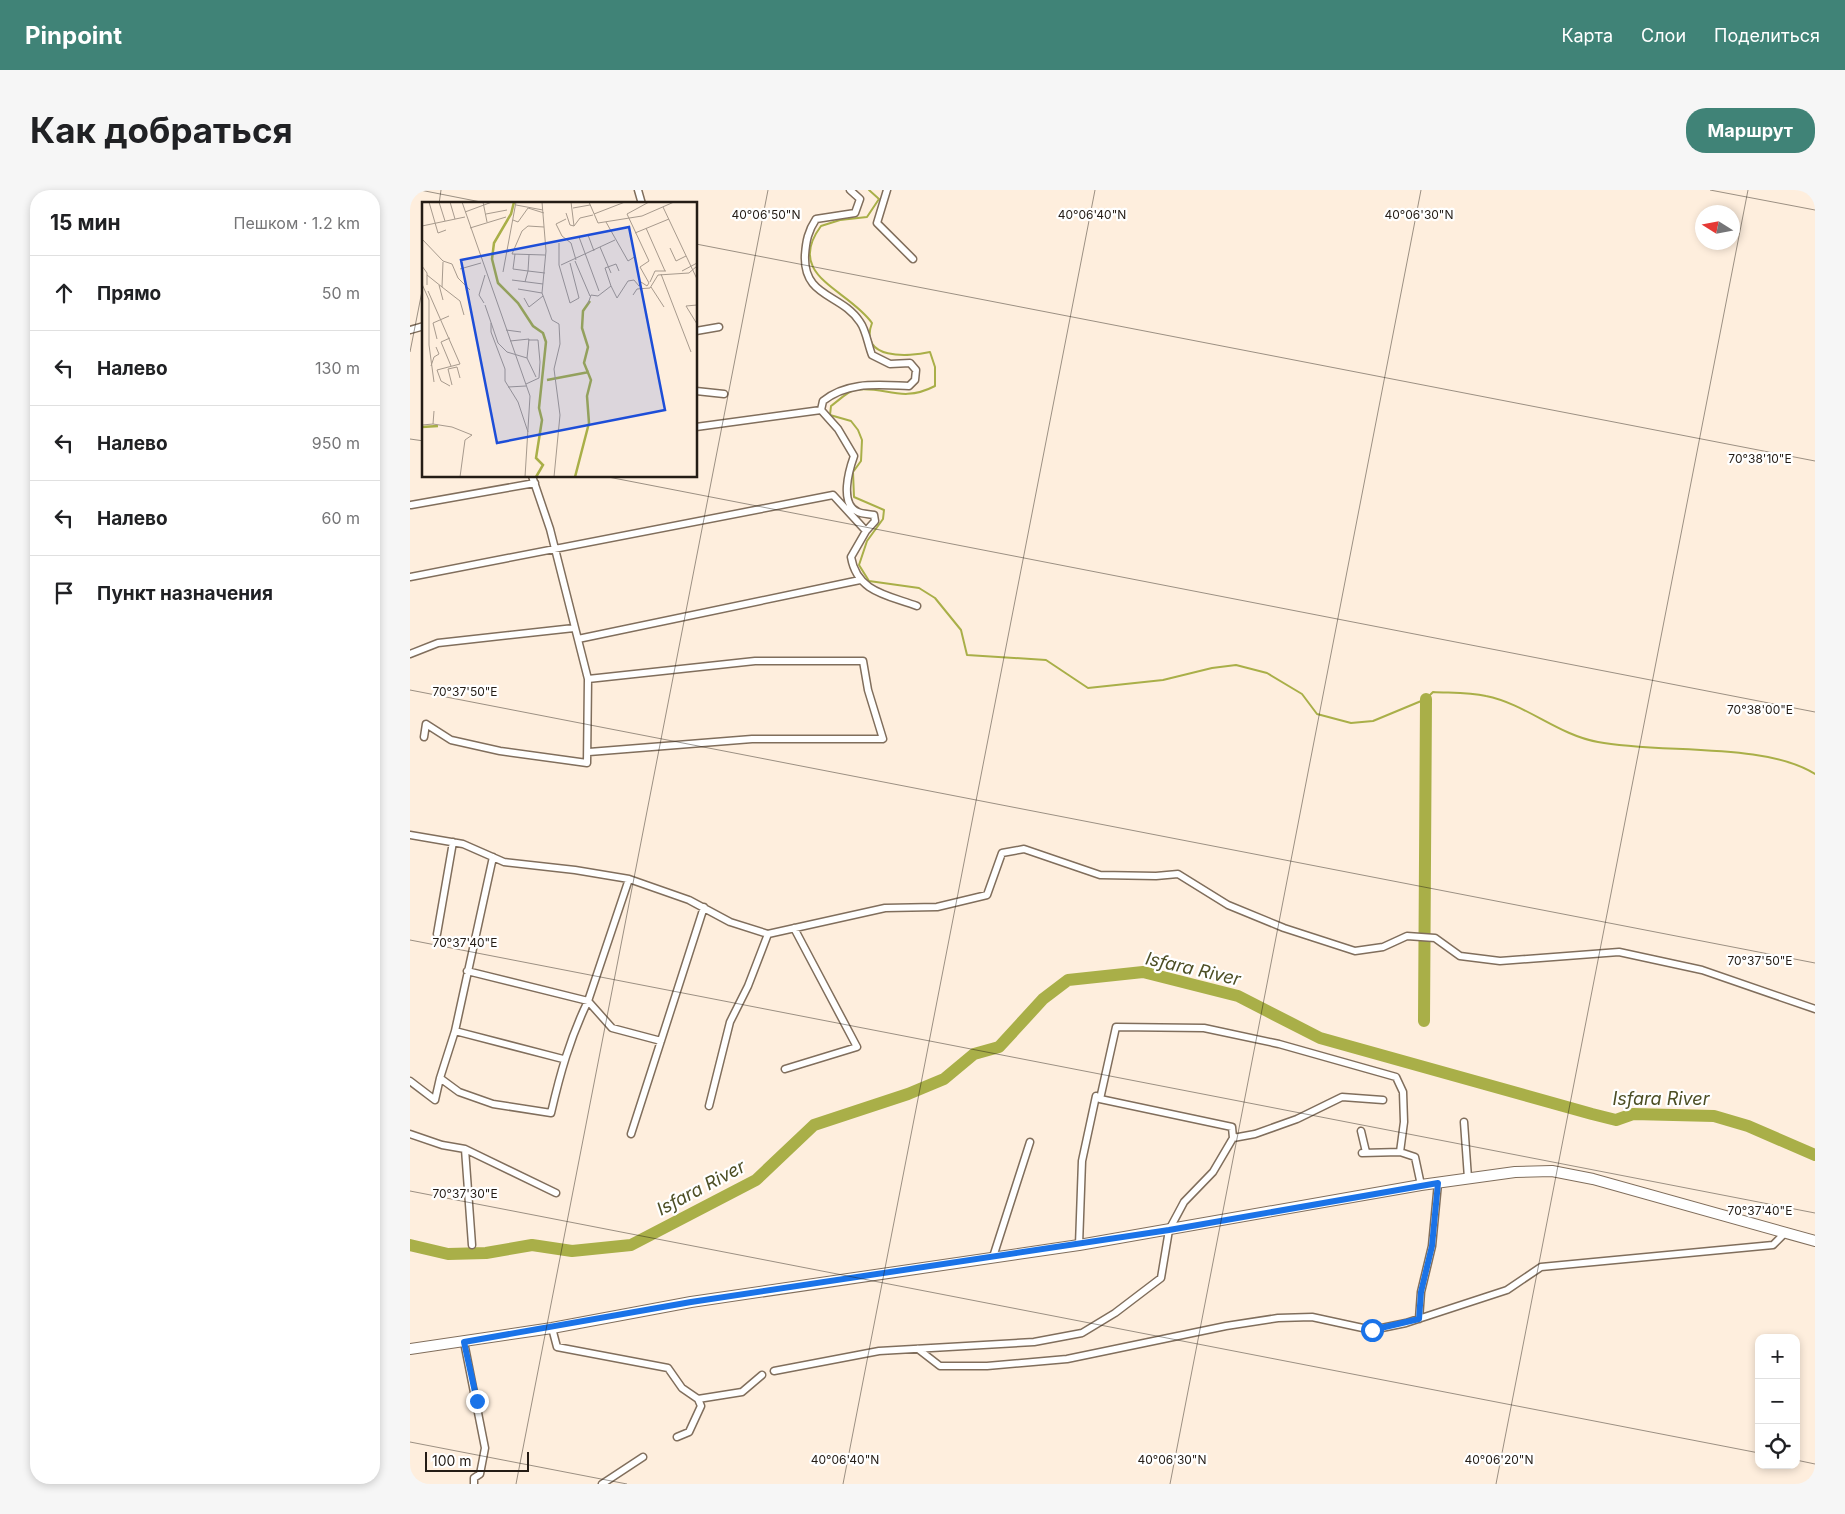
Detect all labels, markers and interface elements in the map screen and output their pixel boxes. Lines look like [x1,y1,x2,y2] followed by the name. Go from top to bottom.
[25,21,122,50] text: Pinpoint
[1561,25,1613,46] text: Карта
[1641,25,1686,46] text: Слои
[1714,25,1820,46] text: Поделиться
[1686,108,1815,153] button: Маршрут
[30,109,293,151] text: Как добраться
[422,202,698,478] inset map
[1695,205,1740,250] north arrow
[732,207,800,222] text: 40°06'50"N
[1058,207,1126,222] text: 40°06'40"N
[1384,207,1454,222] text: 40°06'30"N
[50,210,121,235] text: 15 мин
[234,213,360,233] text: Пешком · 1.2 km
[50,279,78,307] icon: ahead
[97,282,161,305] text: Прямо
[322,283,360,303] text: 50 m
[50,354,78,382] icon: left
[97,357,168,380] text: Налево
[315,358,360,378] text: 130 m
[50,429,78,457] icon: left
[97,432,168,455] text: Налево
[312,433,360,453] text: 950 m
[1728,451,1792,466] text: 70°38'10"E
[50,504,78,532] icon: left
[97,507,168,530] text: Налево
[321,508,360,528] text: 60 m
[50,579,78,607] icon: arrive
[97,582,273,605] text: Пункт назначения
[432,684,498,699] text: 70°37'50"E
[1727,702,1793,717] text: 70°38'00"E
[433,935,497,950] text: 70°37'40"E
[1143,947,1244,990] water label: Isfara River
[1727,953,1793,968] text: 70°37'50"E
[1612,1088,1711,1109] water label: Isfara River
[653,1155,750,1220] water label: Isfara River
[432,1186,498,1201] text: 70°37'30"E
[1728,1203,1792,1218] text: 70°37'40"E
[1361,1319,1384,1342] route start
[1755,1334,1800,1469] map controls
[1755,1334,1800,1379] button: +
[1755,1379,1800,1424] button: −
[466,1390,489,1413] route end
[1755,1424,1800,1469] button: locate
[425,1449,529,1472] scale bar
[432,1452,472,1469] text: 100 m
[811,1452,879,1467] text: 40°06'40"N
[1137,1452,1207,1467] text: 40°06'30"N
[1465,1452,1533,1467] text: 40°06'20"N

